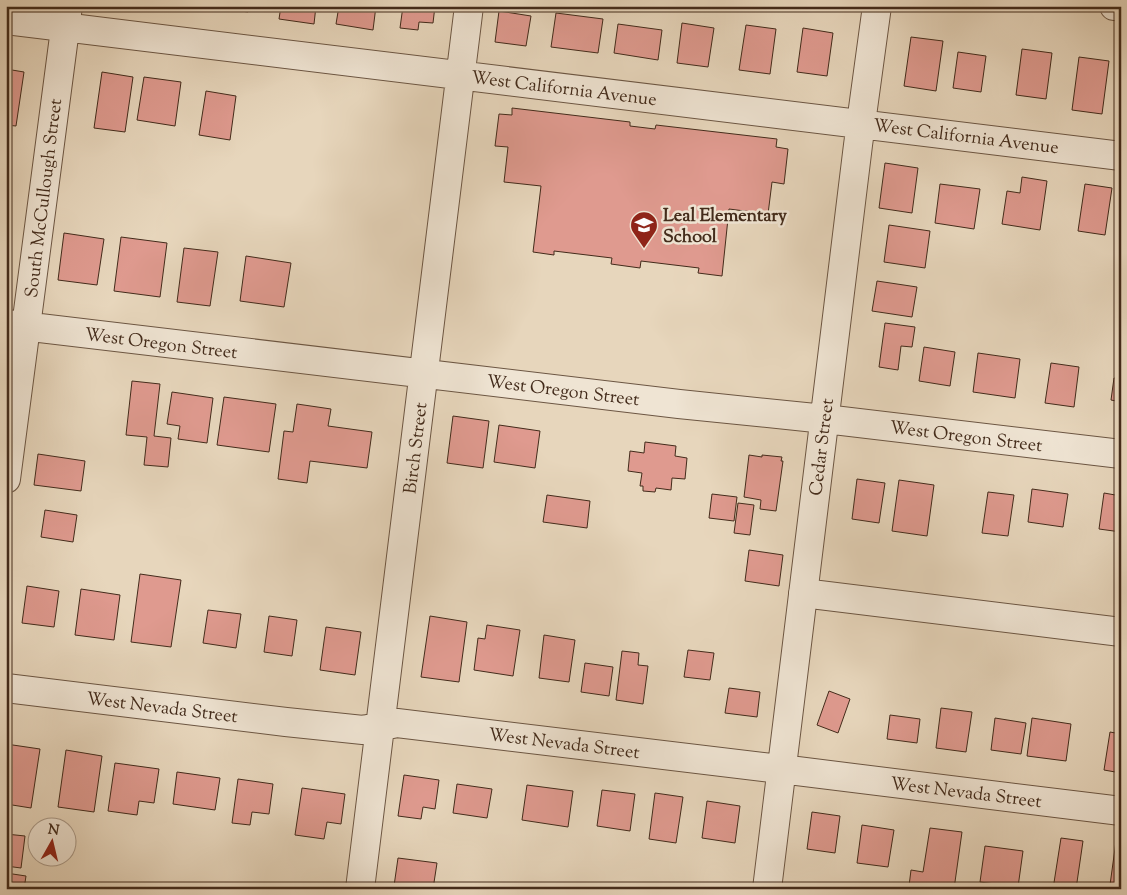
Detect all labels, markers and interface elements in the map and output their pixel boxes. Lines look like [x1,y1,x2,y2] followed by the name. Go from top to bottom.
[469,66,658,114] street label: West California Avenue
[20,97,70,299] street label: South McCullough Street
[871,114,1060,162] street label: West California Avenue
[663,204,787,251] place label: Leal Elementary School
[629,210,659,249] school or university icon: Leal Elementary School
[83,323,239,367] street label: West Oregon Street
[485,370,641,414] street label: West Oregon Street
[804,397,842,497] street label: Cedar Street
[398,401,435,496] street label: Birch Street
[888,416,1044,460] street label: West Oregon Street
[85,687,239,731] street label: West Nevada Street
[487,723,641,767] street label: West Nevada Street
[889,772,1043,816] street label: West Nevada Street
[28,818,78,868] north arrow
[47,820,60,842] text: N

